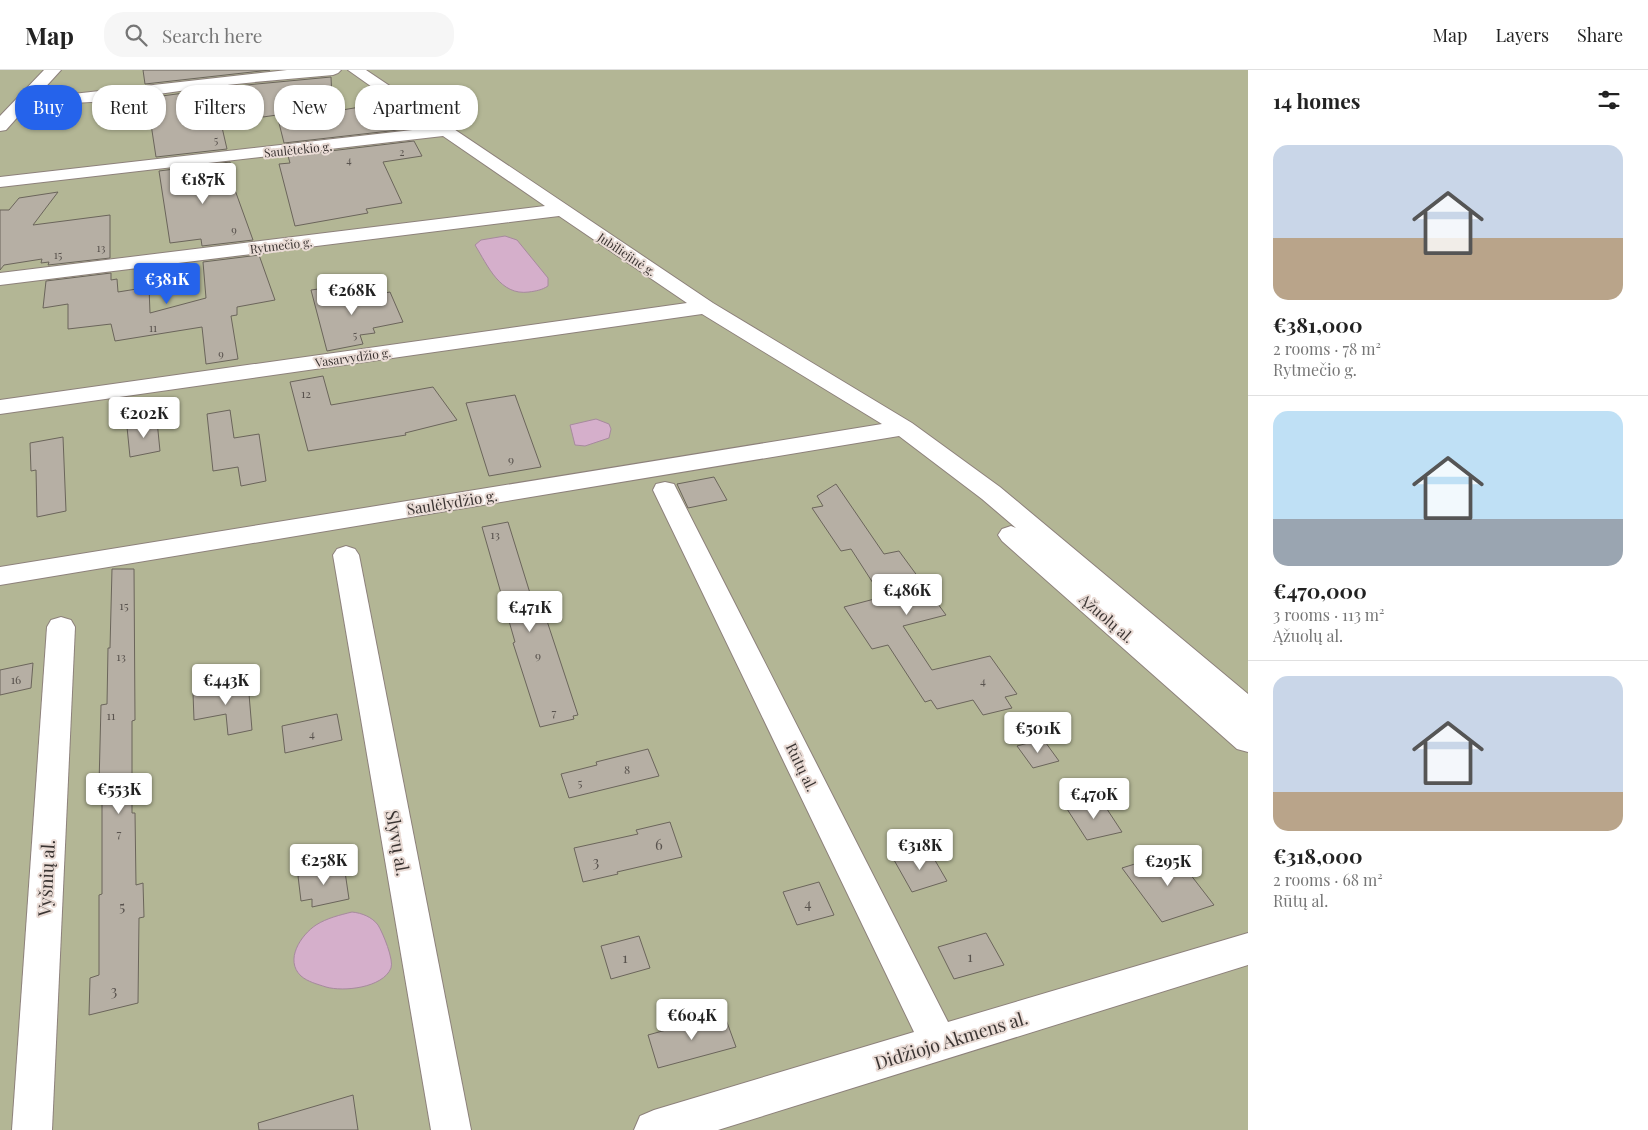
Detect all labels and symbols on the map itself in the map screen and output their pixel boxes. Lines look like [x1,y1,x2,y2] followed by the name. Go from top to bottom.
[214,132,219,147] house number: 5
[263,137,333,161] street label: Saulėtekio g.
[399,144,405,159] house number: 2
[346,152,352,167] house number: 4
[168,162,238,205] pin: €187K
[231,222,237,237] house number: 9
[594,228,659,279] street label: Jubiliejinė g.
[249,233,313,257] street label: Rytmečio g.
[97,240,105,255] house number: 13
[54,247,63,262] house number: 15
[132,262,202,305] pin: €381K
[317,274,387,316] pin: €268K
[149,320,157,335] house number: 11
[353,327,358,342] house number: 5
[313,344,392,370] street label: Vasarvydžio g.
[218,346,224,361] house number: 9
[301,385,311,401] house number: 12
[109,396,179,439] pin: €202K
[508,451,514,467] house number: 9
[405,485,499,519] street label: Saulėlydžio g.
[490,526,500,542] house number: 13
[872,574,942,616] pin: €486K
[1075,588,1138,647] street label: Ąžuolų al.
[495,590,565,633] pin: €471K
[119,597,129,613] house number: 15
[535,647,541,663] house number: 9
[116,648,126,664] house number: 13
[191,664,261,706] pin: €443K
[11,671,21,687] house number: 16
[980,672,986,688] house number: 4
[552,704,557,720] house number: 7
[107,707,116,723] house number: 11
[1003,712,1073,754] pin: €501K
[309,725,315,741] house number: 4
[782,739,822,795] street label: Rūtų al.
[624,761,630,777] house number: 8
[84,772,154,815] pin: €553K
[578,774,583,790] house number: 5
[1059,778,1129,820] pin: €470K
[380,808,416,878] street label: Slyvų al.
[117,825,122,841] house number: 7
[885,828,955,871] pin: €318K
[655,834,663,854] house number: 6
[32,839,60,918] street label: Vyšnių al.
[289,844,359,886] pin: €258K
[1133,844,1203,887] pin: €295K
[593,851,600,871] house number: 3
[804,893,812,913] house number: 4
[119,896,125,916] house number: 5
[967,946,973,966] house number: 1
[622,947,628,967] house number: 1
[111,980,118,1000] house number: 3
[657,998,727,1041] pin: €604K
[871,1005,1031,1075] street label: Didžiojo Akmens al.

